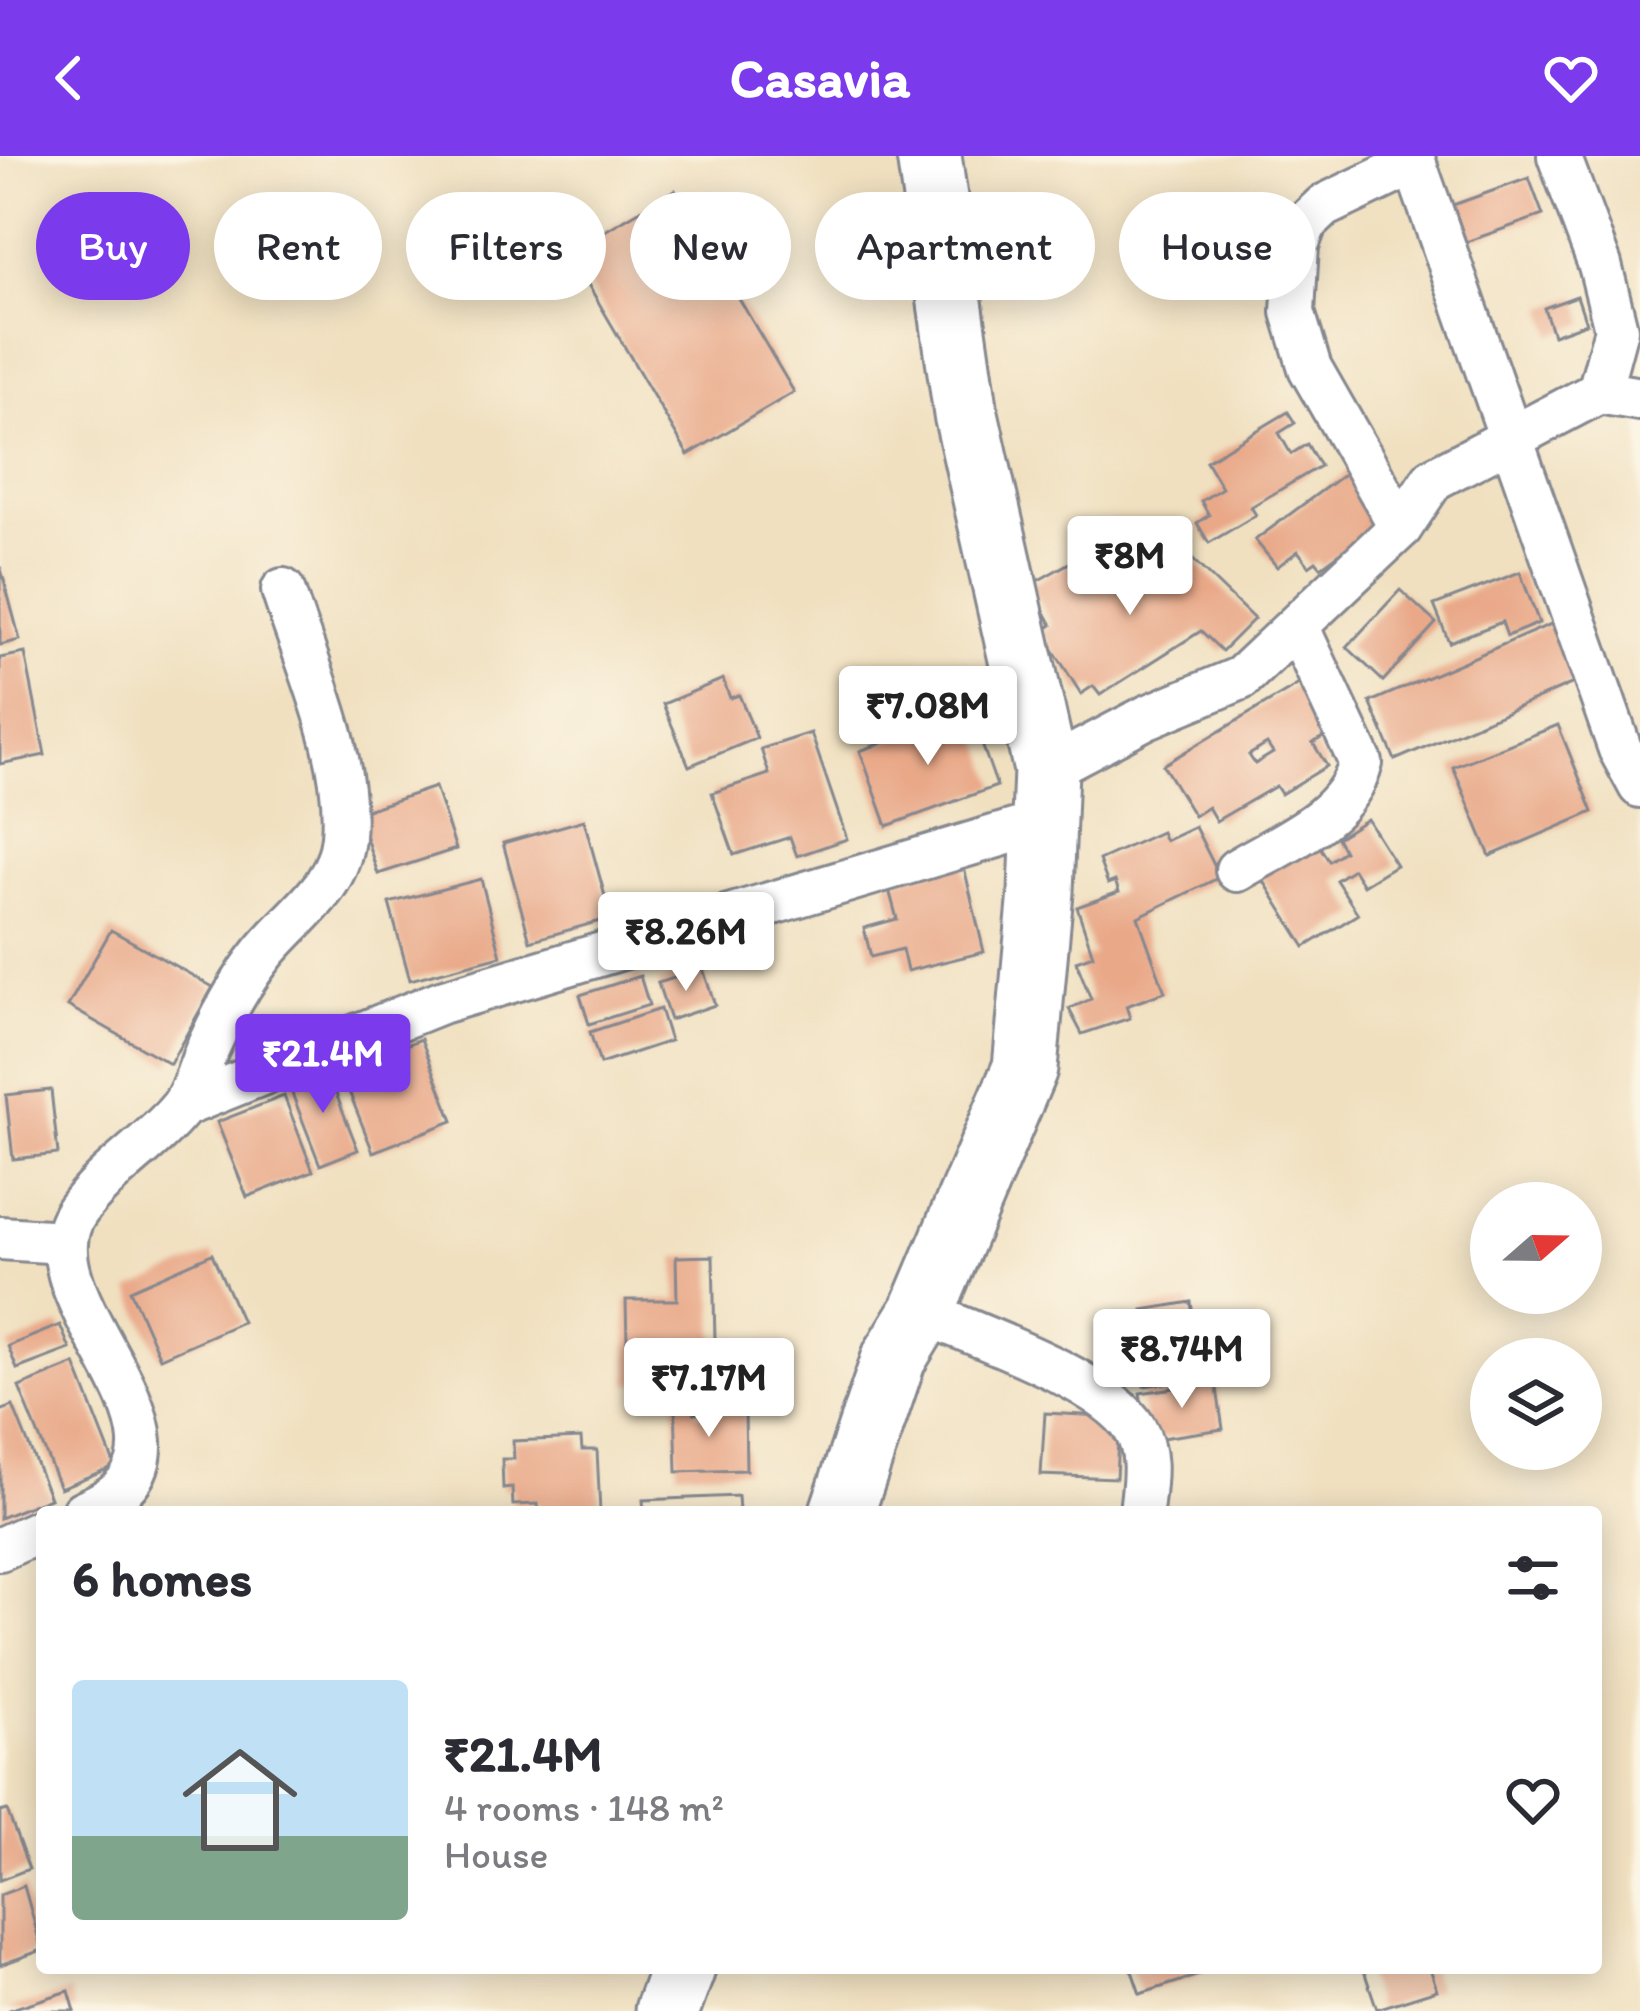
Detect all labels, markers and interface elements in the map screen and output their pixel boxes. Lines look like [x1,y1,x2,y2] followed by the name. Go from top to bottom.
[36,45,102,111] icon: back
[1538,45,1604,111] icon: heart
[730,46,910,111] text: Casavia
[36,192,190,300] chip: Buy
[214,192,382,300] chip: Rent
[406,192,606,300] chip: Filters
[630,192,791,300] chip: New
[815,192,1095,300] chip: Apartment
[1119,192,1315,300] chip: House
[1072,516,1188,618] pin: ₹8M
[1094,531,1166,578] text: ₹8M
[830,666,1026,768] pin: ₹7.08M
[866,681,990,728] text: ₹7.08M
[588,892,784,994] pin: ₹8.26M
[625,907,747,954] text: ₹8.26M
[225,1014,421,1116] pin: ₹21.4M
[262,1029,384,1076] text: ₹21.4M
[1470,1182,1602,1314] north arrow
[1470,1182,1602,1470] map controls
[1084,1309,1280,1411] pin: ₹8.74M
[1120,1324,1244,1371] text: ₹8.74M
[611,1338,807,1440] pin: ₹7.17M
[1470,1338,1602,1470] button: layers
[651,1353,767,1400] text: ₹7.17M
[1500,1545,1566,1611] icon: filters
[72,1548,252,1609] text: 6 homes
[444,1723,603,1784] text: ₹21.4M
[168,1728,312,1872] icon: home
[1500,1767,1566,1833] icon: heart
[444,1784,724,1831] text: 4 rooms · 148 m²
[444,1831,548,1878] text: House

